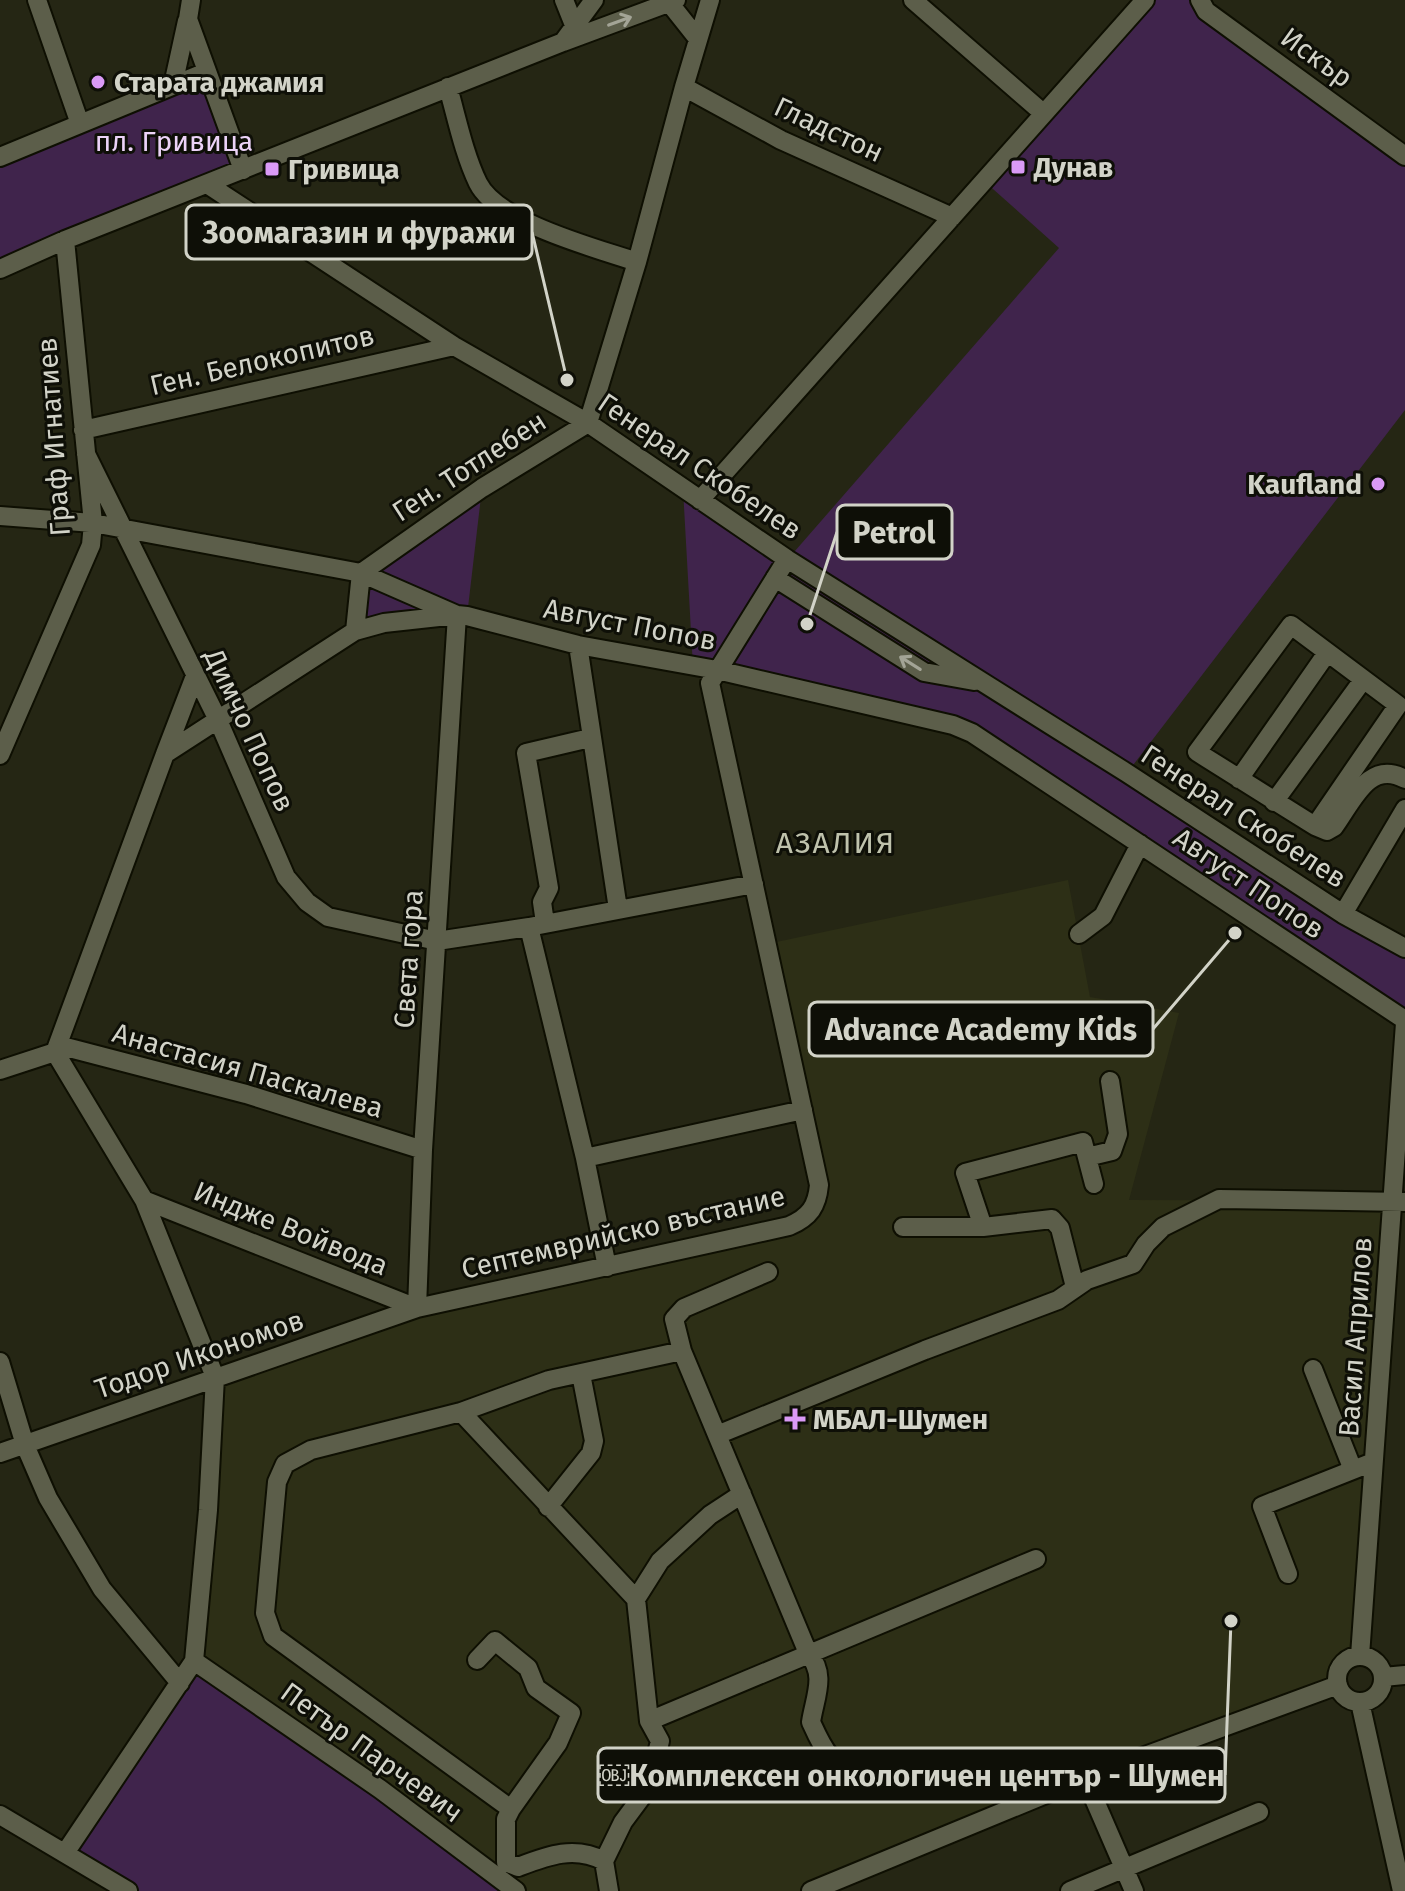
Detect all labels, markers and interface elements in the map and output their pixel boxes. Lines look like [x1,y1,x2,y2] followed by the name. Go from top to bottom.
[607,13,631,27] one-way arrow
[1274,20,1359,94] street label: Искър
[114,66,324,99] place label: Старата джамия
[89,73,107,91] marker: Старата джамия
[769,90,889,169] street label: Гладстон
[95,125,253,158] park label: пл. Гривица
[1033,151,1113,184] place label: Дунав
[288,153,400,186] place label: Гривица
[1009,158,1027,176] marker: Дунав
[263,160,281,178] marker: Гривица
[186,205,532,259] callout: Зоомагазин и фуражи
[201,215,516,251] text: Зоомагазин и фуражи
[147,319,377,402] street label: Ген. Белокопитов
[30,337,77,537] street label: Граф Игнатиев
[592,386,808,547] street label: Генерал Скобелев
[386,404,552,528] street label: Ген. Тотлебен
[1247,468,1362,501] place label: Kaufland
[1369,475,1387,493] marker: Kaufland
[837,505,952,559] callout: Petrol
[853,515,935,551] text: Petrol
[541,592,719,657] street label: Август Попов
[197,643,302,817] street label: Димчо Попов
[899,655,922,671] one-way arrow
[1135,738,1352,895] street label: Генерал Скобелев
[1167,821,1330,946] street label: Август Попов
[776,825,896,861] district label: АЗАЛИЯ
[387,889,430,1029] street label: Света гора
[809,1002,1153,1056] callout: Advance Academy Kids
[824,1012,1137,1048] text: Advance Academy Kids
[109,1016,387,1125] street label: Анастасия Паскалева
[189,1174,393,1282] street label: Индже Войвода
[458,1179,788,1286] street label: Септемврийско въстание
[1332,1236,1379,1438] street label: Васил Априлов
[90,1303,308,1406] street label: Тодор Икономов
[813,1403,988,1436] place label: МБАЛ-Шумен
[784,1408,806,1430] marker: МБАЛ-Шумен
[274,1675,469,1829] street label: Петър Парчевич
[598,1748,1225,1802] callout: ￼Комплексен онкологичен център - Шумен
[599,1758,1225,1794] text: ￼Комплексен онкологичен център - Шумен

